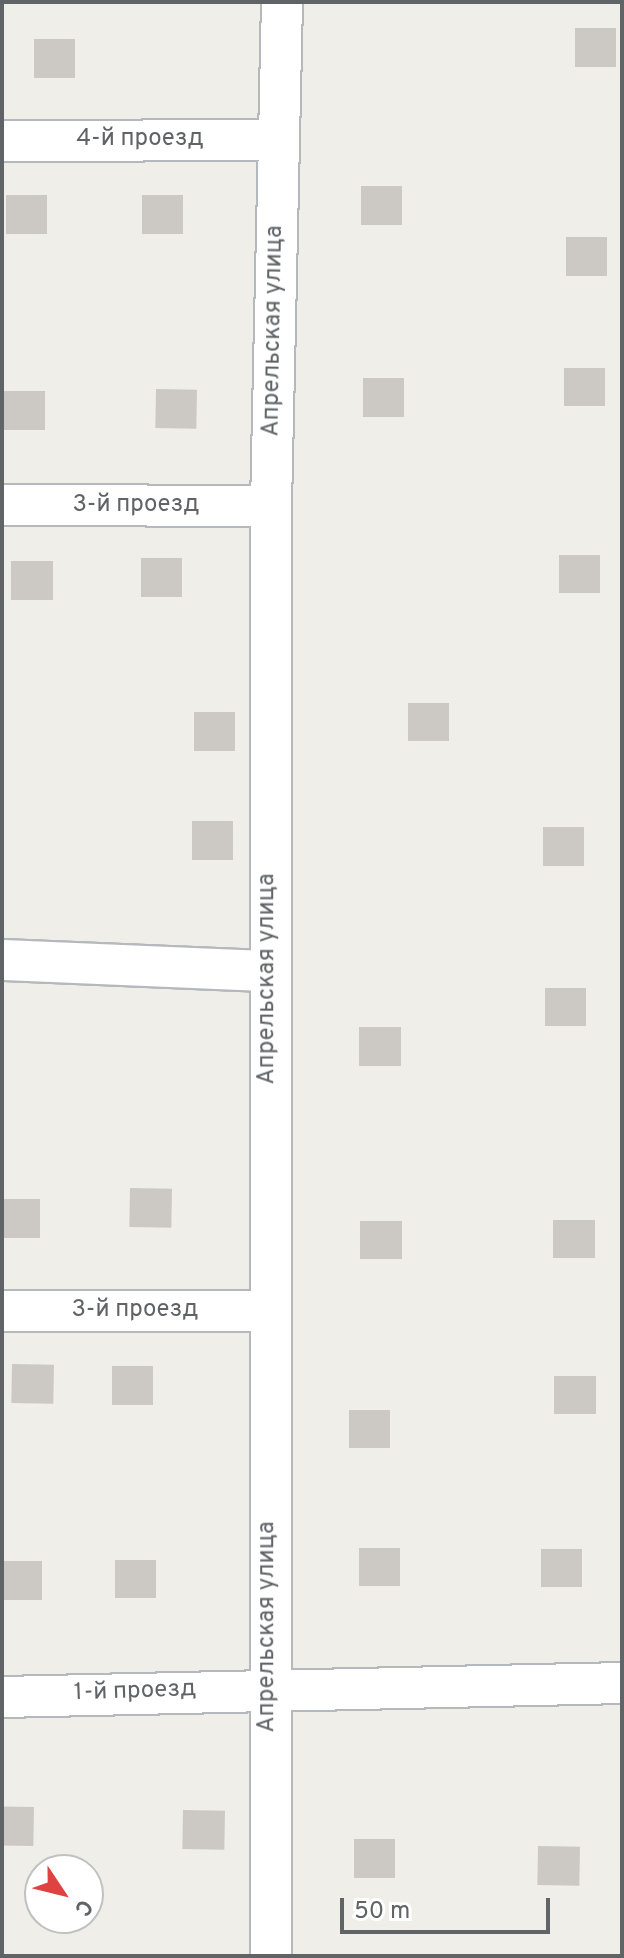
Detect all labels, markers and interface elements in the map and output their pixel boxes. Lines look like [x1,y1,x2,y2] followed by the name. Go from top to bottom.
[76,126,204,154] street label: 4-й проезд
[258,225,290,437] street label: Апрельская улица
[73,492,199,520] street label: 3-й проезд
[254,873,282,1085] street label: Апрельская улица
[72,1297,198,1325] street label: 3-й проезд
[254,1521,282,1733] street label: Апрельская улица
[73,1675,197,1709] street label: 1-й проезд
[24,1854,104,1934] north arrow
[344,1882,554,1932] scale bar
[67,1893,98,1920] text: С
[354,1897,410,1927] text: 50 m

